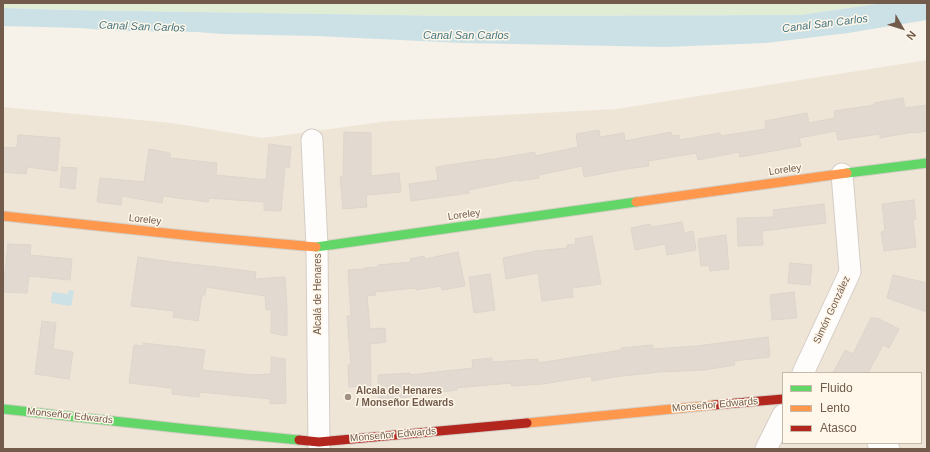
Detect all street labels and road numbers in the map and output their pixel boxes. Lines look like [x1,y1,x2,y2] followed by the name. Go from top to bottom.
[768,162,802,178] street label: Loreley
[447,207,481,223] street label: Loreley
[128,212,162,228] street label: Loreley
[312,253,324,335] street label: Alcalá de Henares
[811,274,853,346] street label: Simón González
[672,395,758,415] street label: Monseñor Edwards
[27,406,113,426] street label: Monseñor Edwards
[350,425,436,445] street label: Monseñor Edwards

